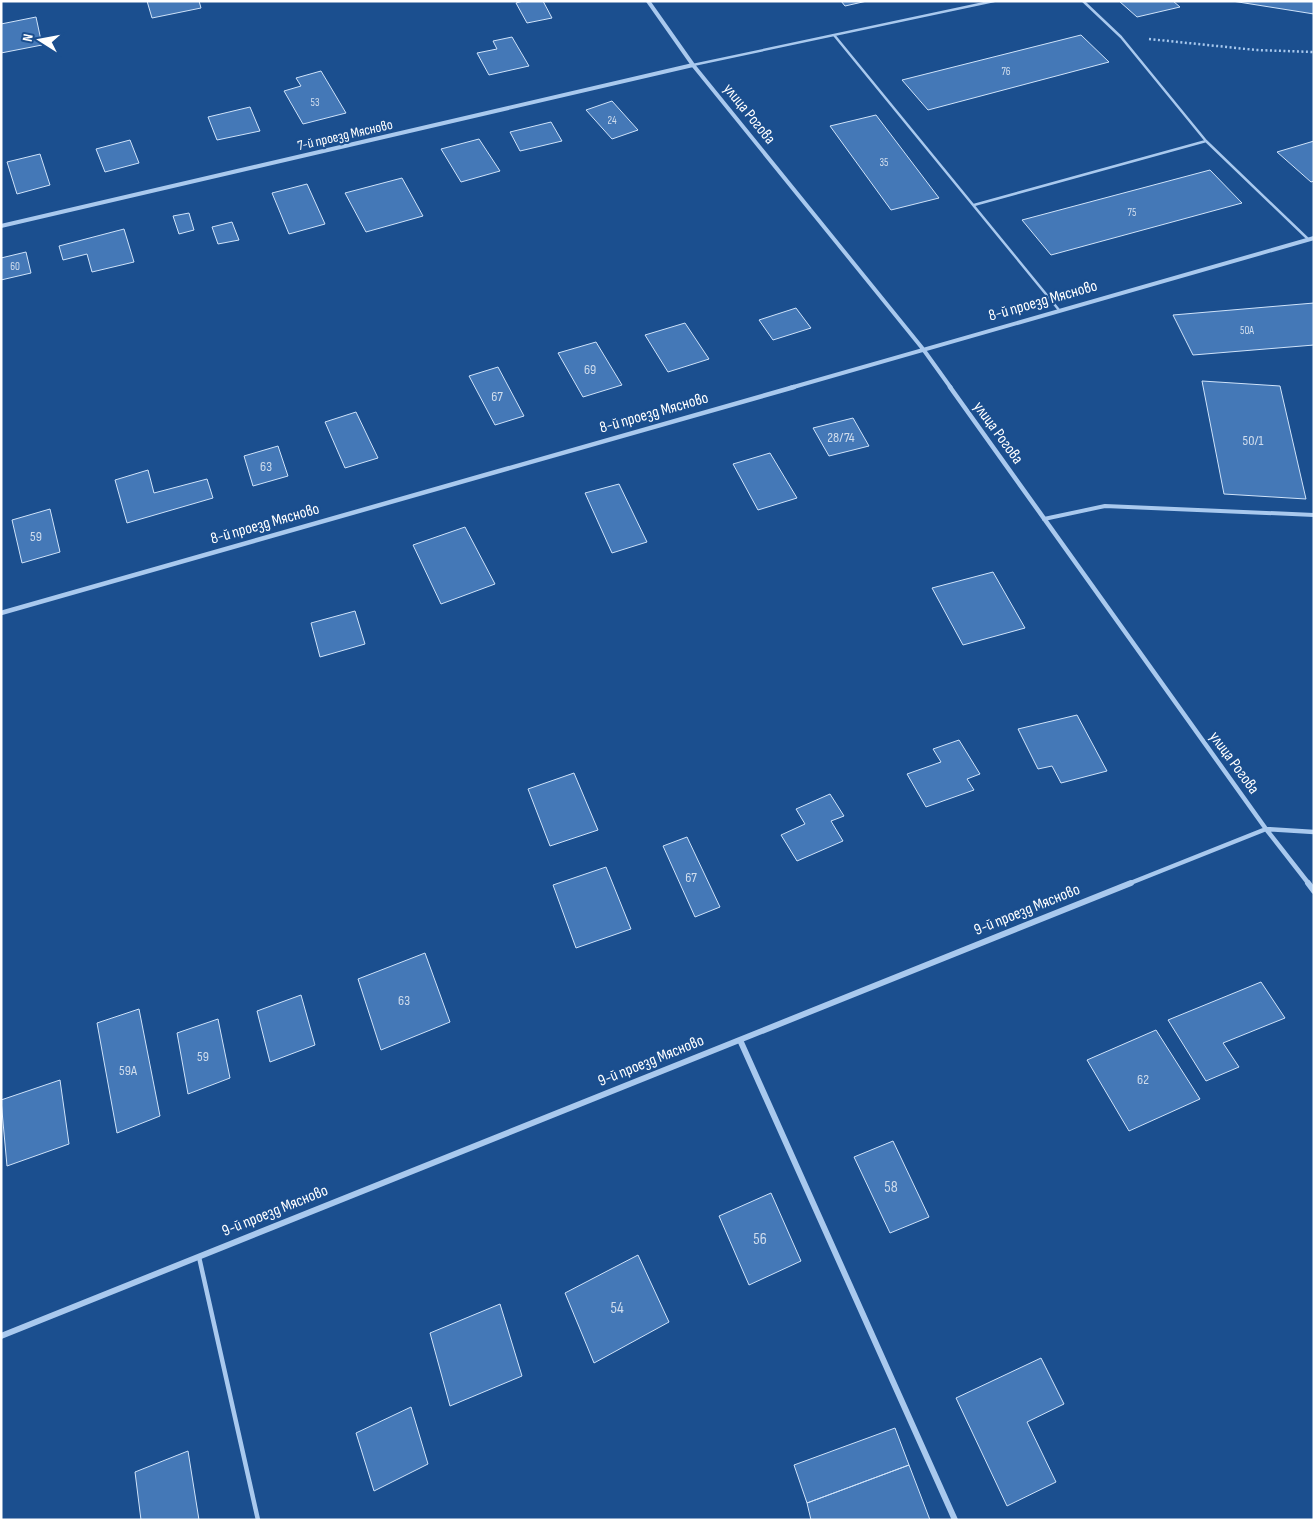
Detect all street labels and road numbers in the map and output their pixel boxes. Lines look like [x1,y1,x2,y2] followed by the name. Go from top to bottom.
[719,80,779,148] street label: улица Рогова
[296,116,394,154] street label: 7-й проезд Мясново
[986,276,1100,326] street label: 8-й проезд Мясново
[597,388,711,438] street label: 8-й проезд Мясново
[969,398,1027,468] street label: улица Рогова
[208,499,322,549] street label: 8-й проезд Мясново
[1205,728,1263,798] street label: улица Рогова
[971,880,1083,940] street label: 9-й проезд Мясново
[595,1031,707,1091] street label: 9-й проезд Мясново
[219,1181,331,1241] street label: 9-й проезд Мясново

